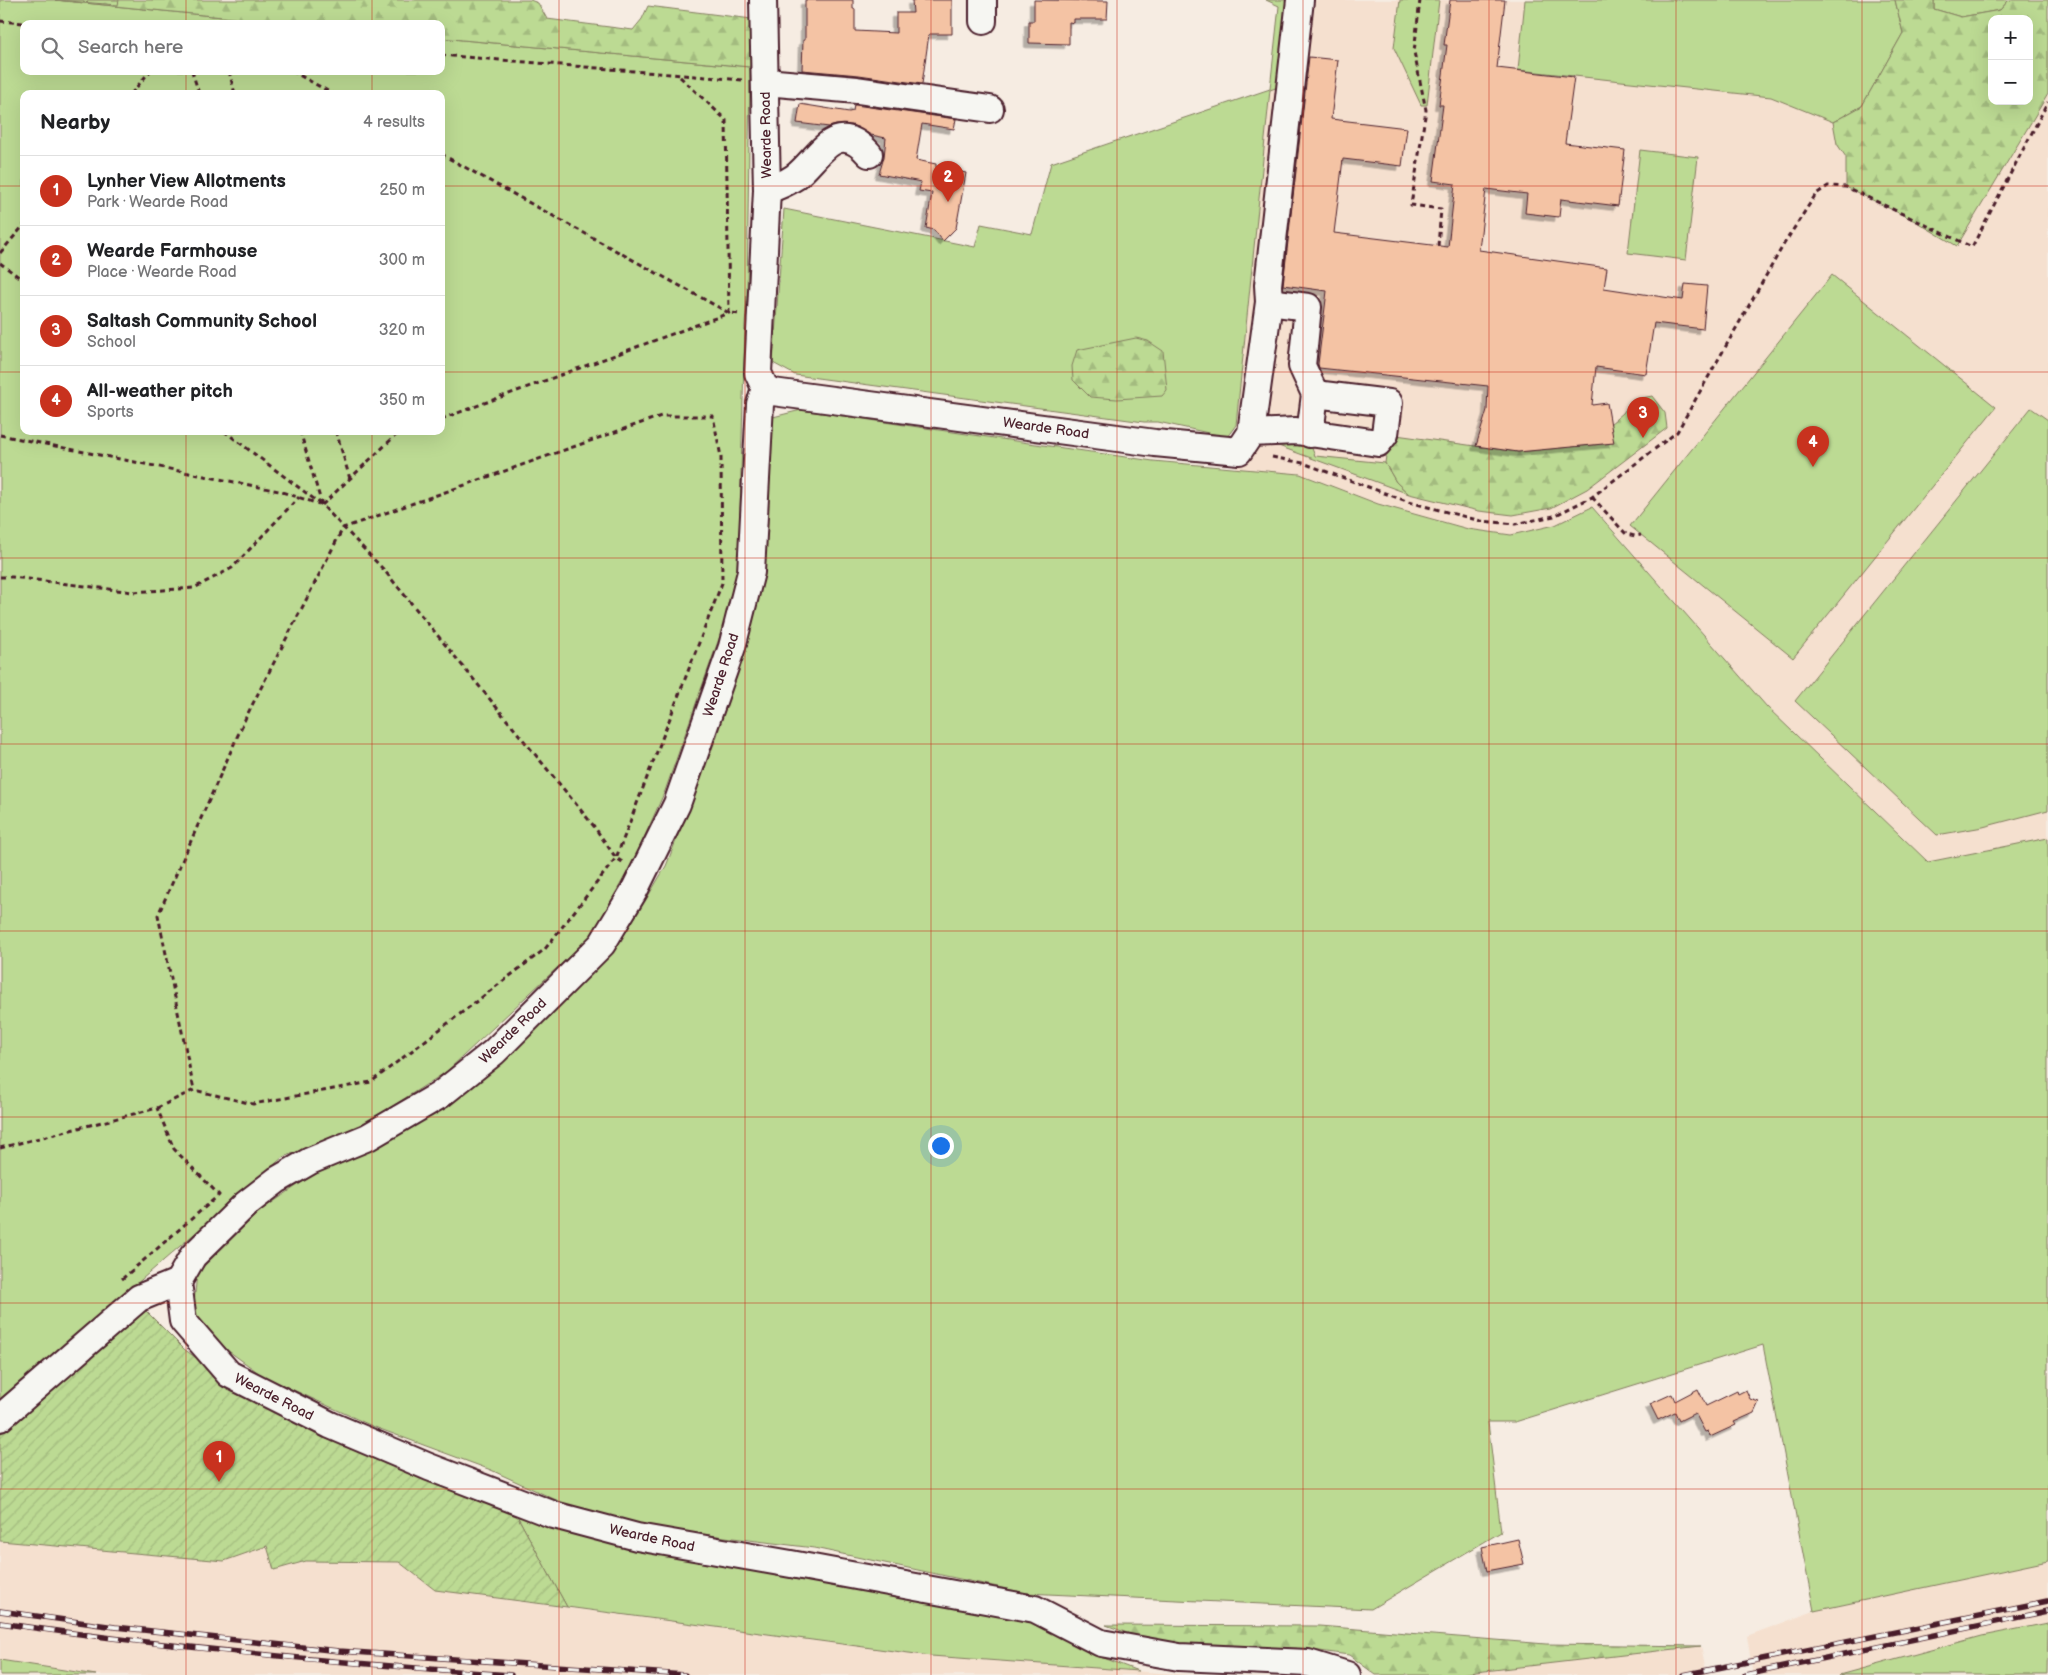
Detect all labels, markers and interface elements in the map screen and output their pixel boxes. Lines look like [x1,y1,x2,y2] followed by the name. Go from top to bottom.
[1988,15,2033,105] map controls
[1988,15,2033,60] button: +
[20,20,445,75] search box
[38,34,66,62] icon: search
[78,36,183,59] text: Search here
[1988,60,2033,105] button: −
[757,91,775,179] street label: Wearde Road
[40,110,110,135] text: Nearby
[363,113,425,132] text: 4 results
[932,161,964,202] pin: 2
[87,170,286,193] text: Lynher View Allotments
[53,181,59,200] text: 1
[379,181,425,200] text: 250 m
[87,193,228,212] text: Park · Wearde Road
[87,240,257,263] text: Wearde Farmhouse
[51,251,61,270] text: 2
[379,251,425,270] text: 300 m
[87,263,237,282] text: Place · Wearde Road
[87,310,317,333] text: Saltash Community School
[51,321,61,340] text: 3
[379,321,425,340] text: 320 m
[87,333,136,352] text: School
[87,380,233,403] text: All-weather pitch
[51,391,61,410] text: 4
[379,391,425,410] text: 350 m
[1627,397,1659,438] pin: 3
[87,403,134,422] text: Sports
[1002,414,1090,442] street label: Wearde Road
[1797,426,1829,467] pin: 4
[699,631,743,719] street label: Wearde Road
[476,995,550,1067] street label: Wearde Road
[928,1133,954,1159] your location
[231,1370,317,1424] street label: Wearde Road
[203,1441,235,1482] pin: 1
[608,1521,696,1555] street label: Wearde Road

